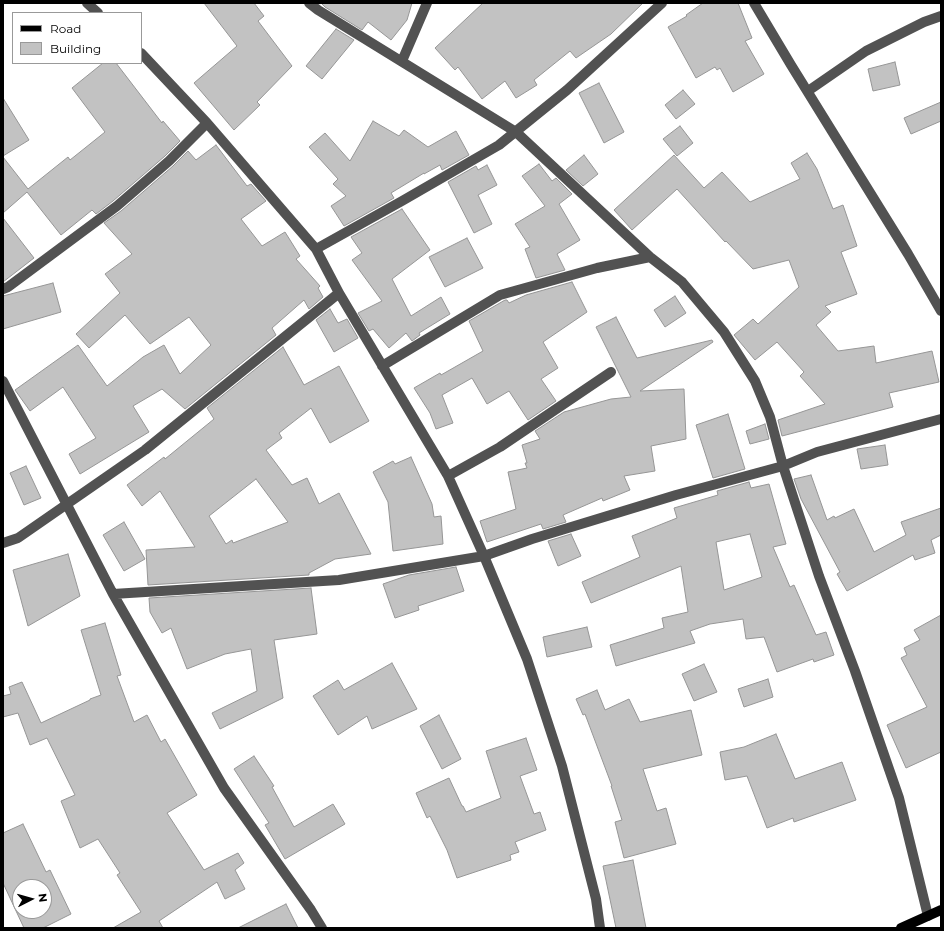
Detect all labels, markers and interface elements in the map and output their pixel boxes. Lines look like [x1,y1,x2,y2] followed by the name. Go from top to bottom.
[12,12,142,64] legend
[50,21,81,36] text: Road
[50,41,101,56] text: Building
[12,879,52,919] north arrow
[36,893,50,903] text: N

